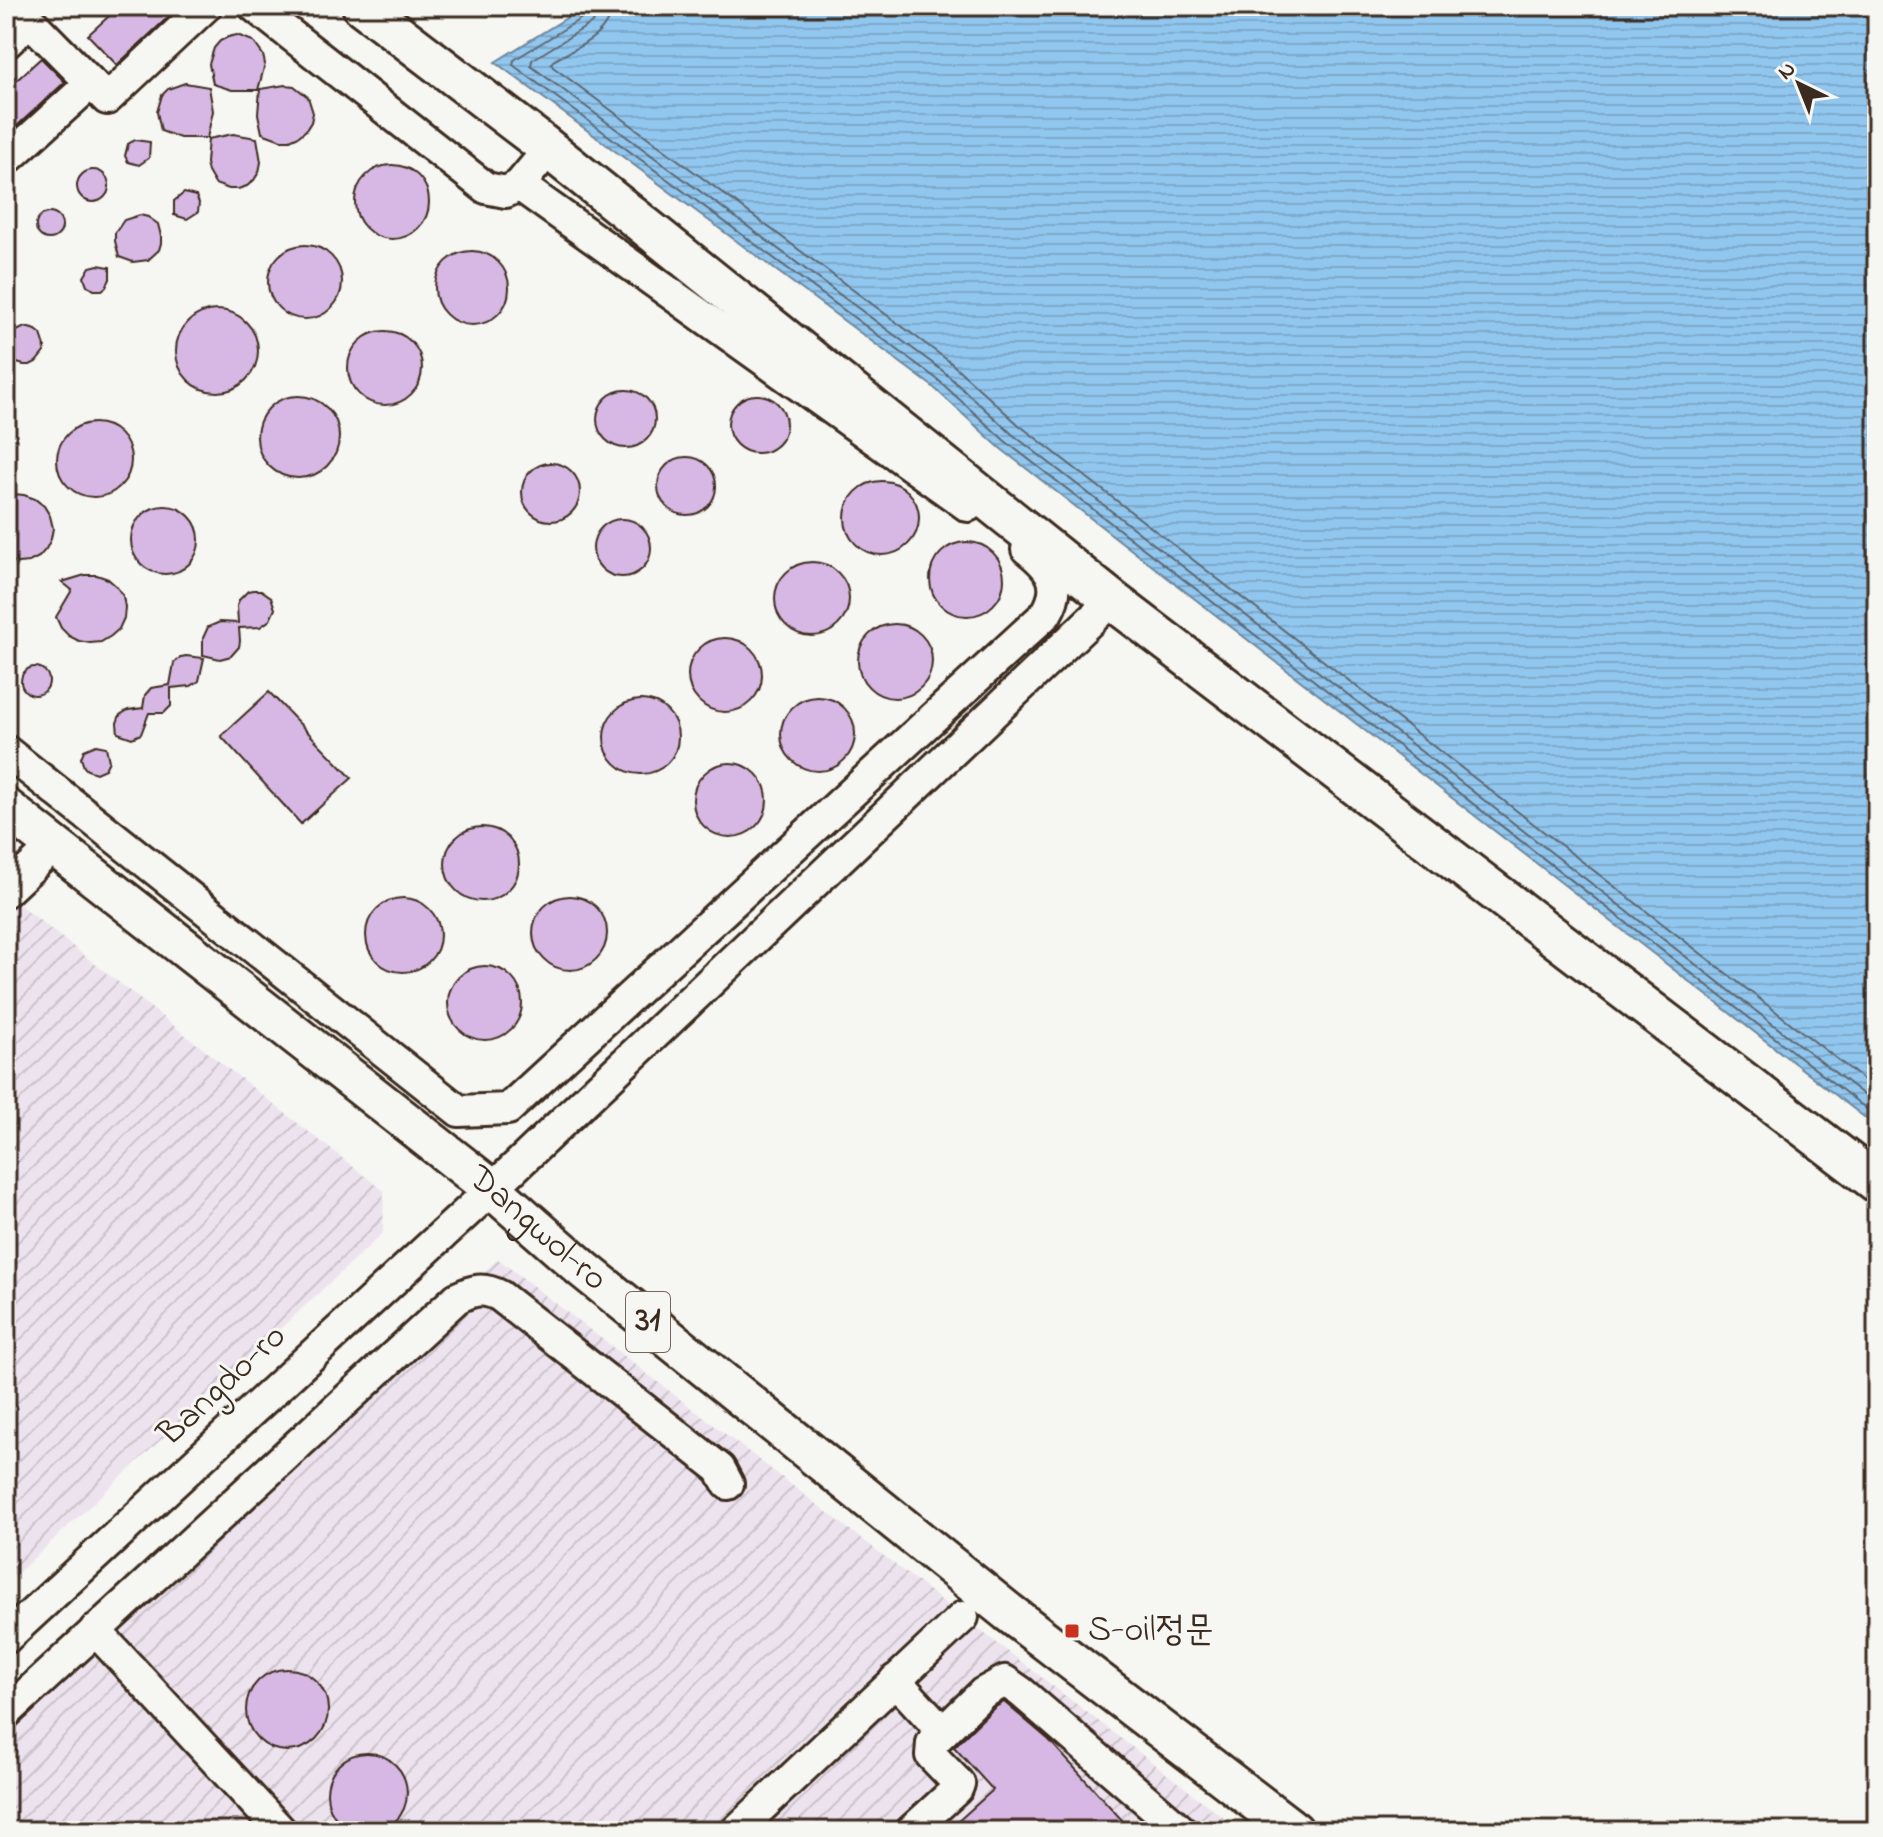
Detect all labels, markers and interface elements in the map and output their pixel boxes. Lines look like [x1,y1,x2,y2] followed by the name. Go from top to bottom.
[1759,44,1839,124] north arrow
[1771,55,1804,88] text: N
[455,1152,619,1305] street label: Dangwol-ro
[626,1292,670,1352] road number: 31
[146,1312,300,1461] street label: Bangdo-ro
[1088,1605,1214,1658] place label: S-oil정문
[1063,1622,1081,1640] marker: S-oil정문

